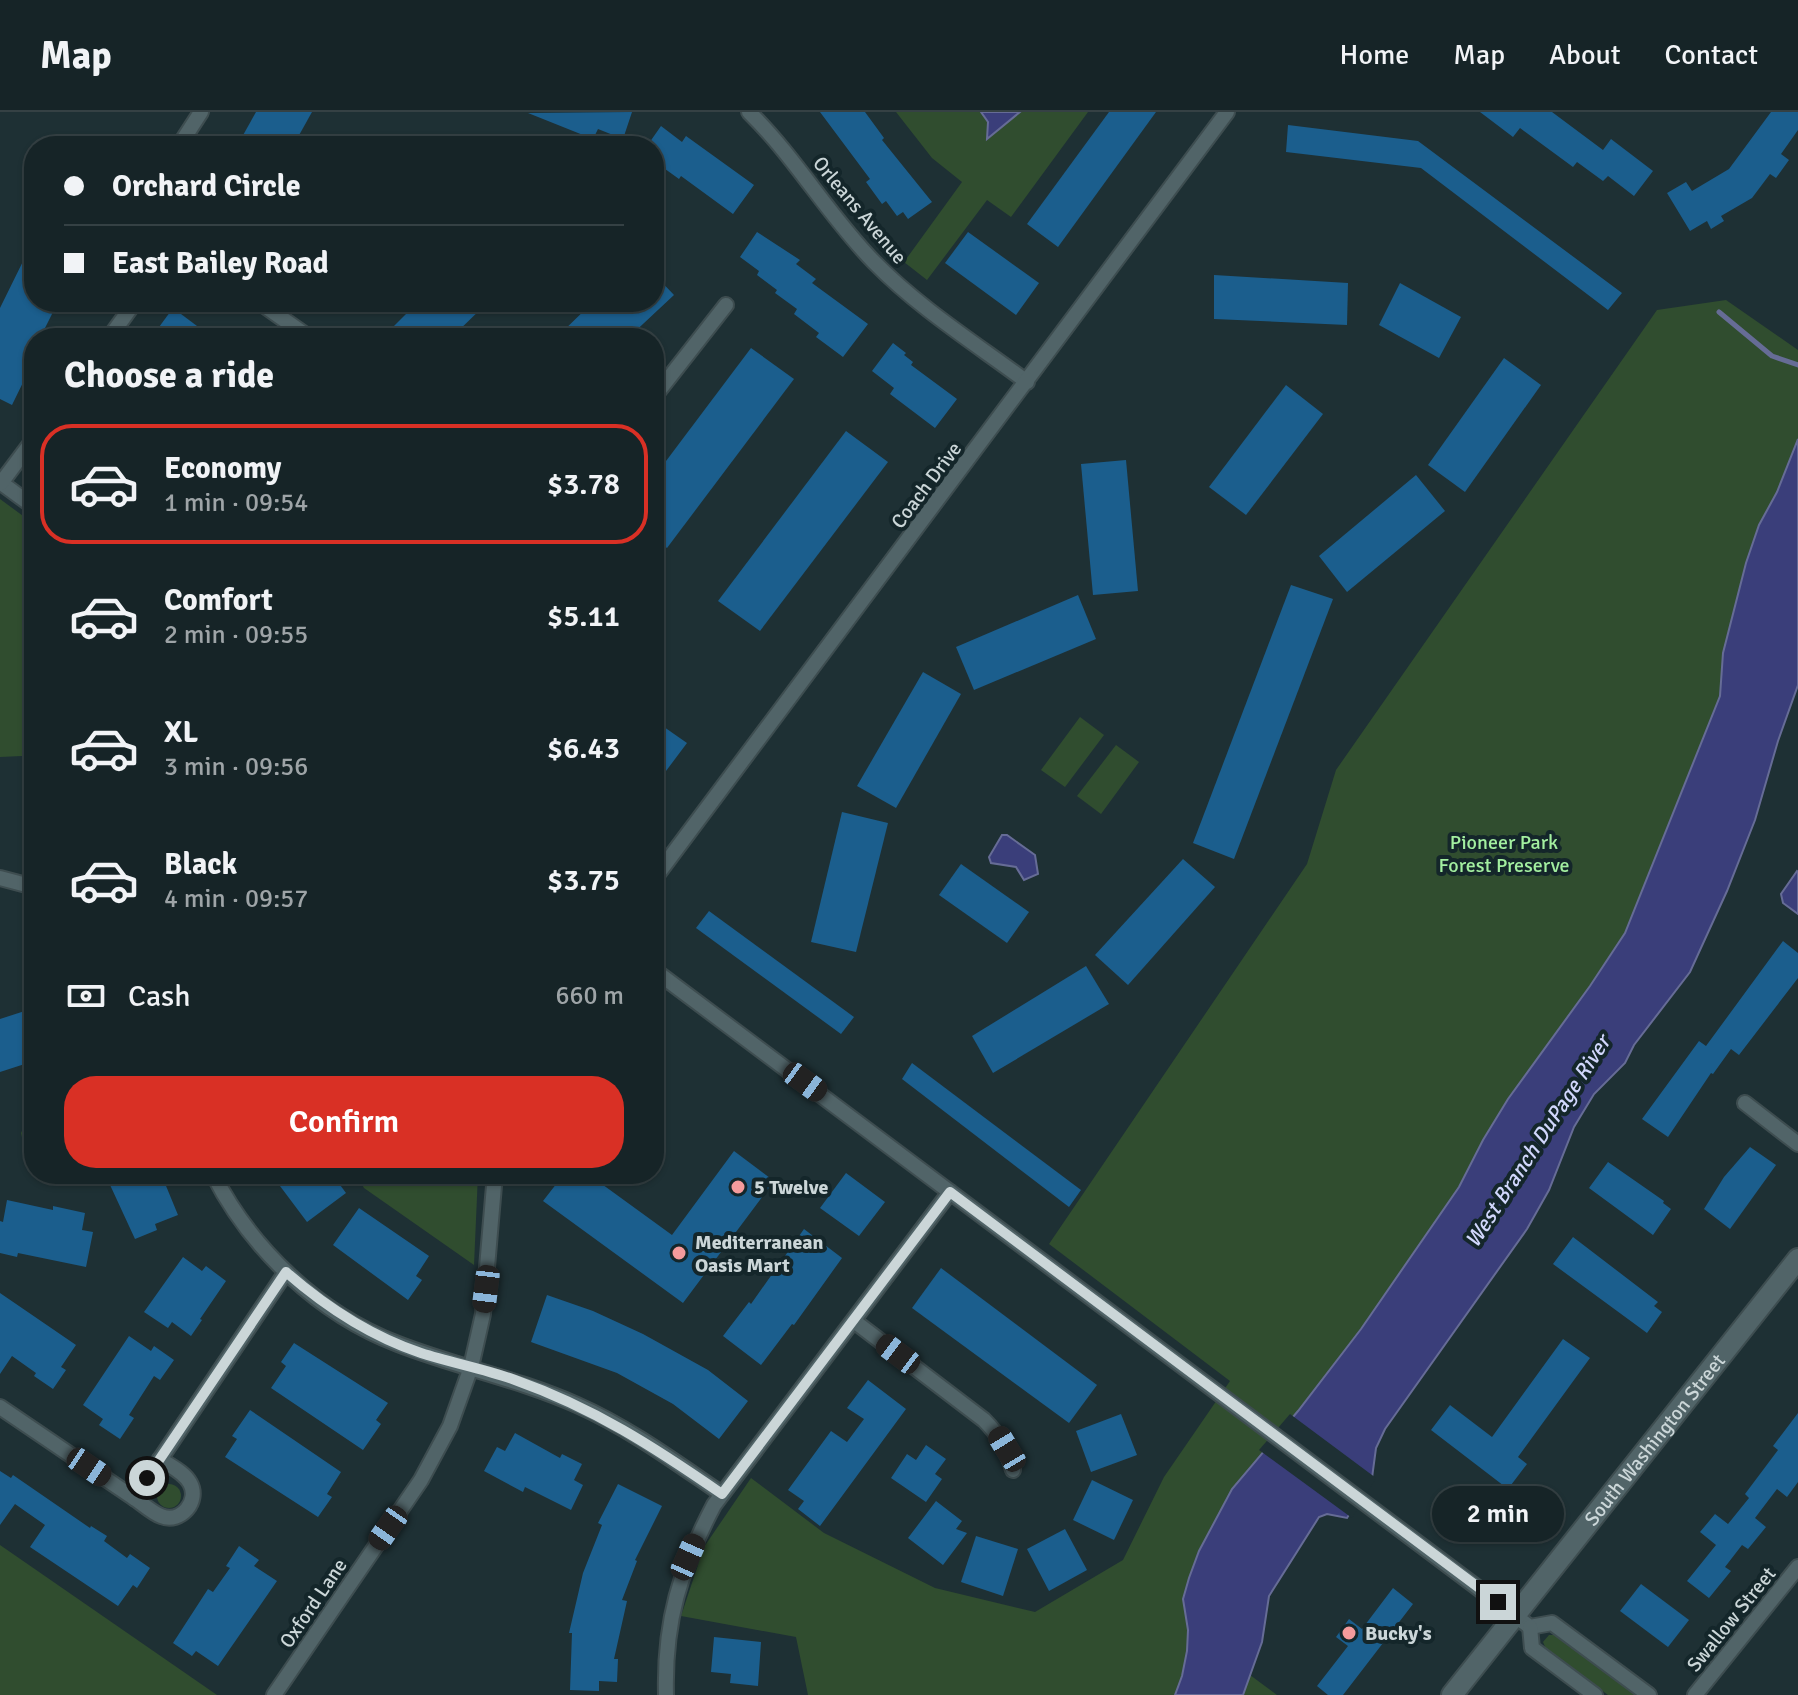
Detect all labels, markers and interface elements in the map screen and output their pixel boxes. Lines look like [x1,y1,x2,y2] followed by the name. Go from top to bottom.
[40,32,112,79] text: Map
[1340,38,1409,72] text: Home
[1453,38,1505,72] text: Map
[1549,38,1621,72] text: About
[1665,38,1758,72] text: Contact
[807,151,912,269] street label: Orleans Avenue
[112,168,301,205] text: Orchard Circle
[112,245,329,282] text: East Bailey Road
[64,353,274,398] text: Choose a ride
[886,437,967,533] street label: Coach Drive
[68,448,140,520] icon: car
[164,450,281,487] text: Economy
[547,466,620,503] text: $3.78
[164,487,308,519] text: 1 min · 09:54
[68,580,140,652] icon: car
[164,582,273,619] text: Comfort
[547,598,620,635] text: $5.11
[164,619,308,651] text: 2 min · 09:55
[68,712,140,784] icon: car
[164,714,198,751] text: XL
[547,730,620,767] text: $6.43
[164,751,308,783] text: 3 min · 09:56
[1439,830,1569,878] park label: Pioneer Park Forest Preserve
[68,844,140,916] icon: car
[164,846,237,883] text: Black
[547,862,620,899] text: $3.75
[164,883,308,915] text: 4 min · 09:57
[64,974,108,1018] icon: cash
[128,978,191,1015] text: Cash
[555,980,624,1012] text: 660 m
[1459,1028,1618,1252] water label: West Branch DuPage River
[779,1058,831,1106] car
[64,1076,624,1168] button: Confirm
[754,1175,828,1200] place label: 5 Twelve
[729,1178,747,1196] marker: 5 Twelve
[695,1230,824,1278] place label: Mediterranean Oasis Mart
[670,1244,688,1262] marker: Mediterranean Oasis Mart
[471,1264,501,1314] car
[872,1330,924,1378] car
[1579,1349,1731,1531] street label: South Washington Street
[984,1422,1030,1476] car
[62,1444,116,1490] car
[129,1460,165,1496] route start
[1432,1486,1564,1542] callout: 2 min
[1467,1498,1529,1530] text: 2 min
[364,1501,412,1555] car
[667,1530,709,1584] car
[274,1554,352,1653] street label: Oxford Lane
[1682,1562,1781,1677] street label: Swallow Street
[1480,1584,1516,1620] route end
[1365,1621,1432,1646] place label: Bucky's
[1340,1624,1358,1642] marker: Bucky's

